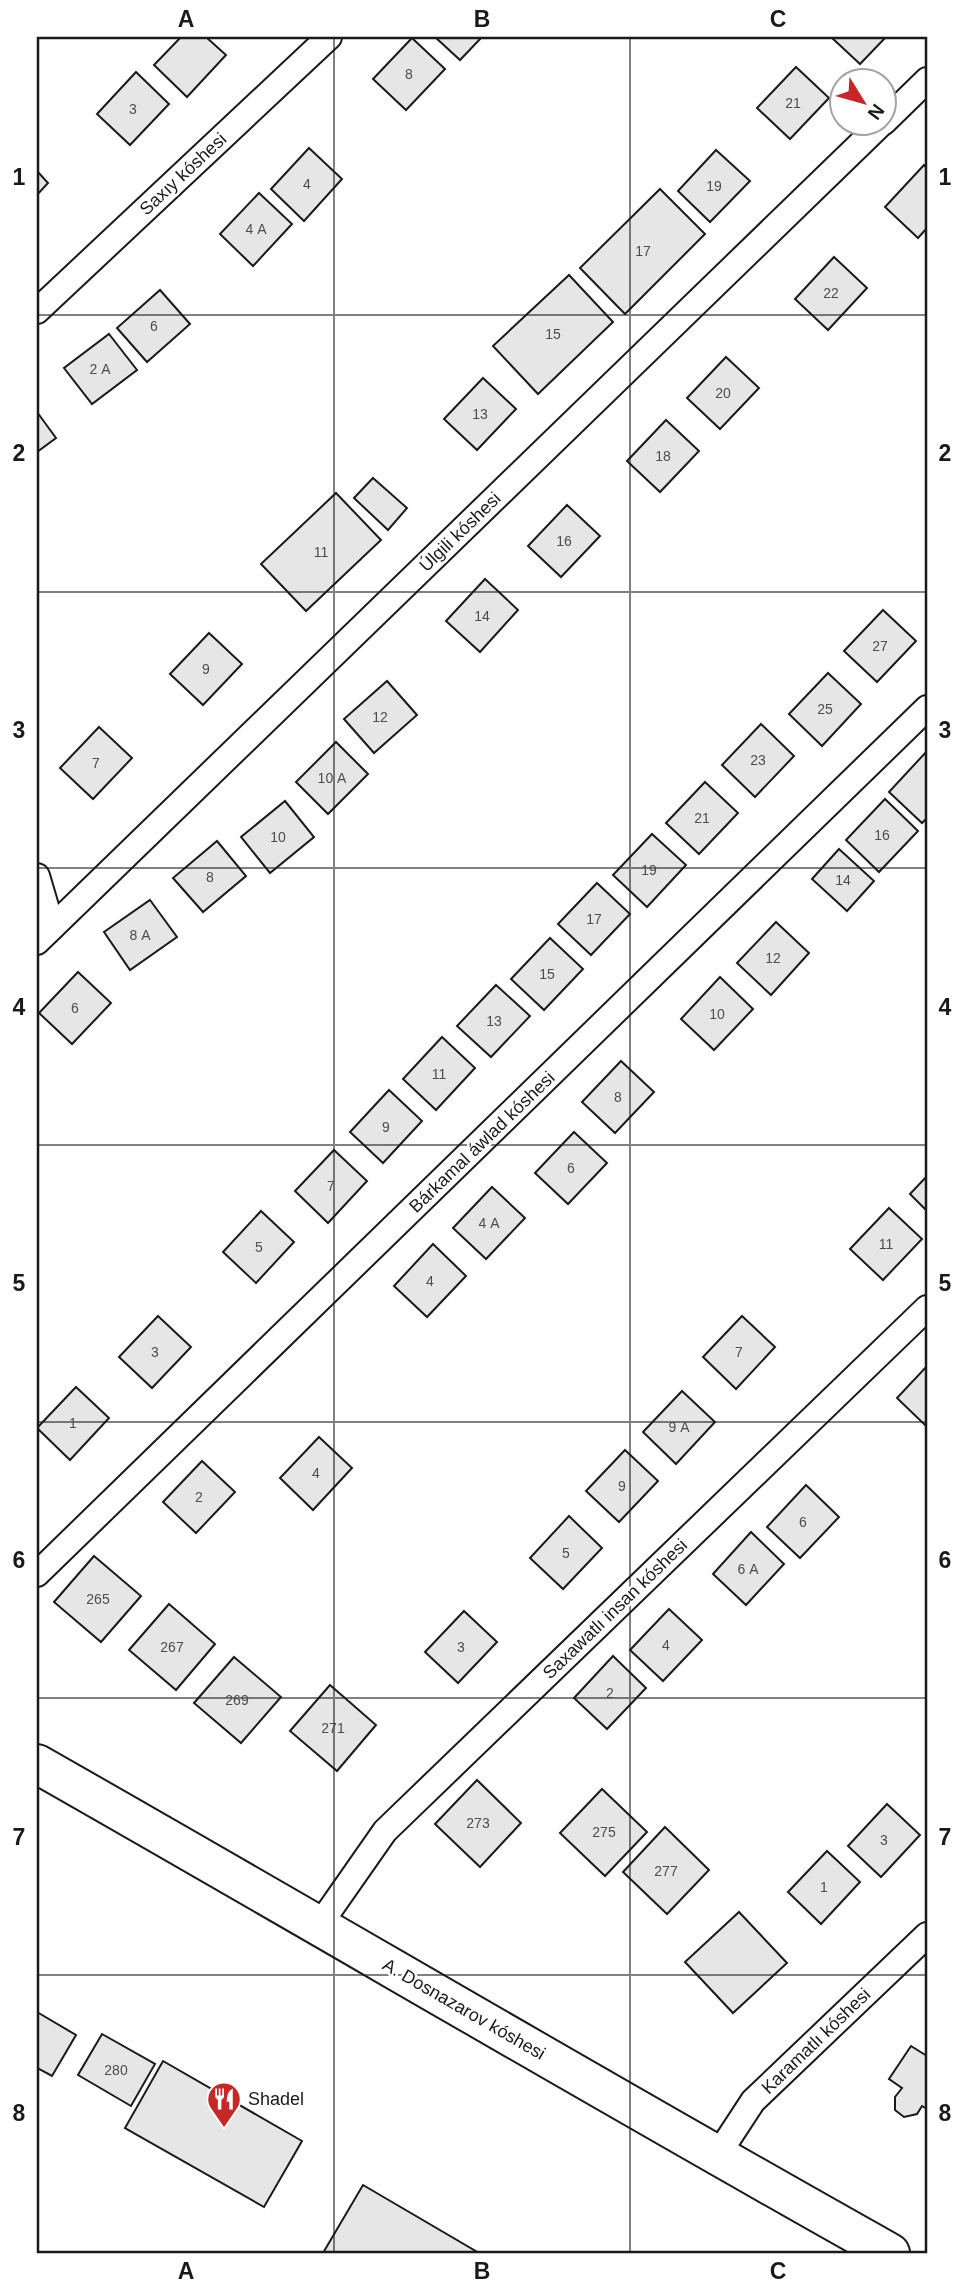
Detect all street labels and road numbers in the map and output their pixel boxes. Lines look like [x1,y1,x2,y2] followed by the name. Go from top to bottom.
[136,129,230,219] street label: Saxıy kóshesi
[415,488,505,576] street label: Úlgili kóshesi
[405,1067,559,1217] street label: Bárkamal áwlad kóshesi
[539,1535,691,1683] street label: Saxawatlı insan kóshesi
[379,1954,549,2064] street label: A. Dosnazarov kóshesi
[758,1984,874,2098] street label: Karamatlı kóshesi

